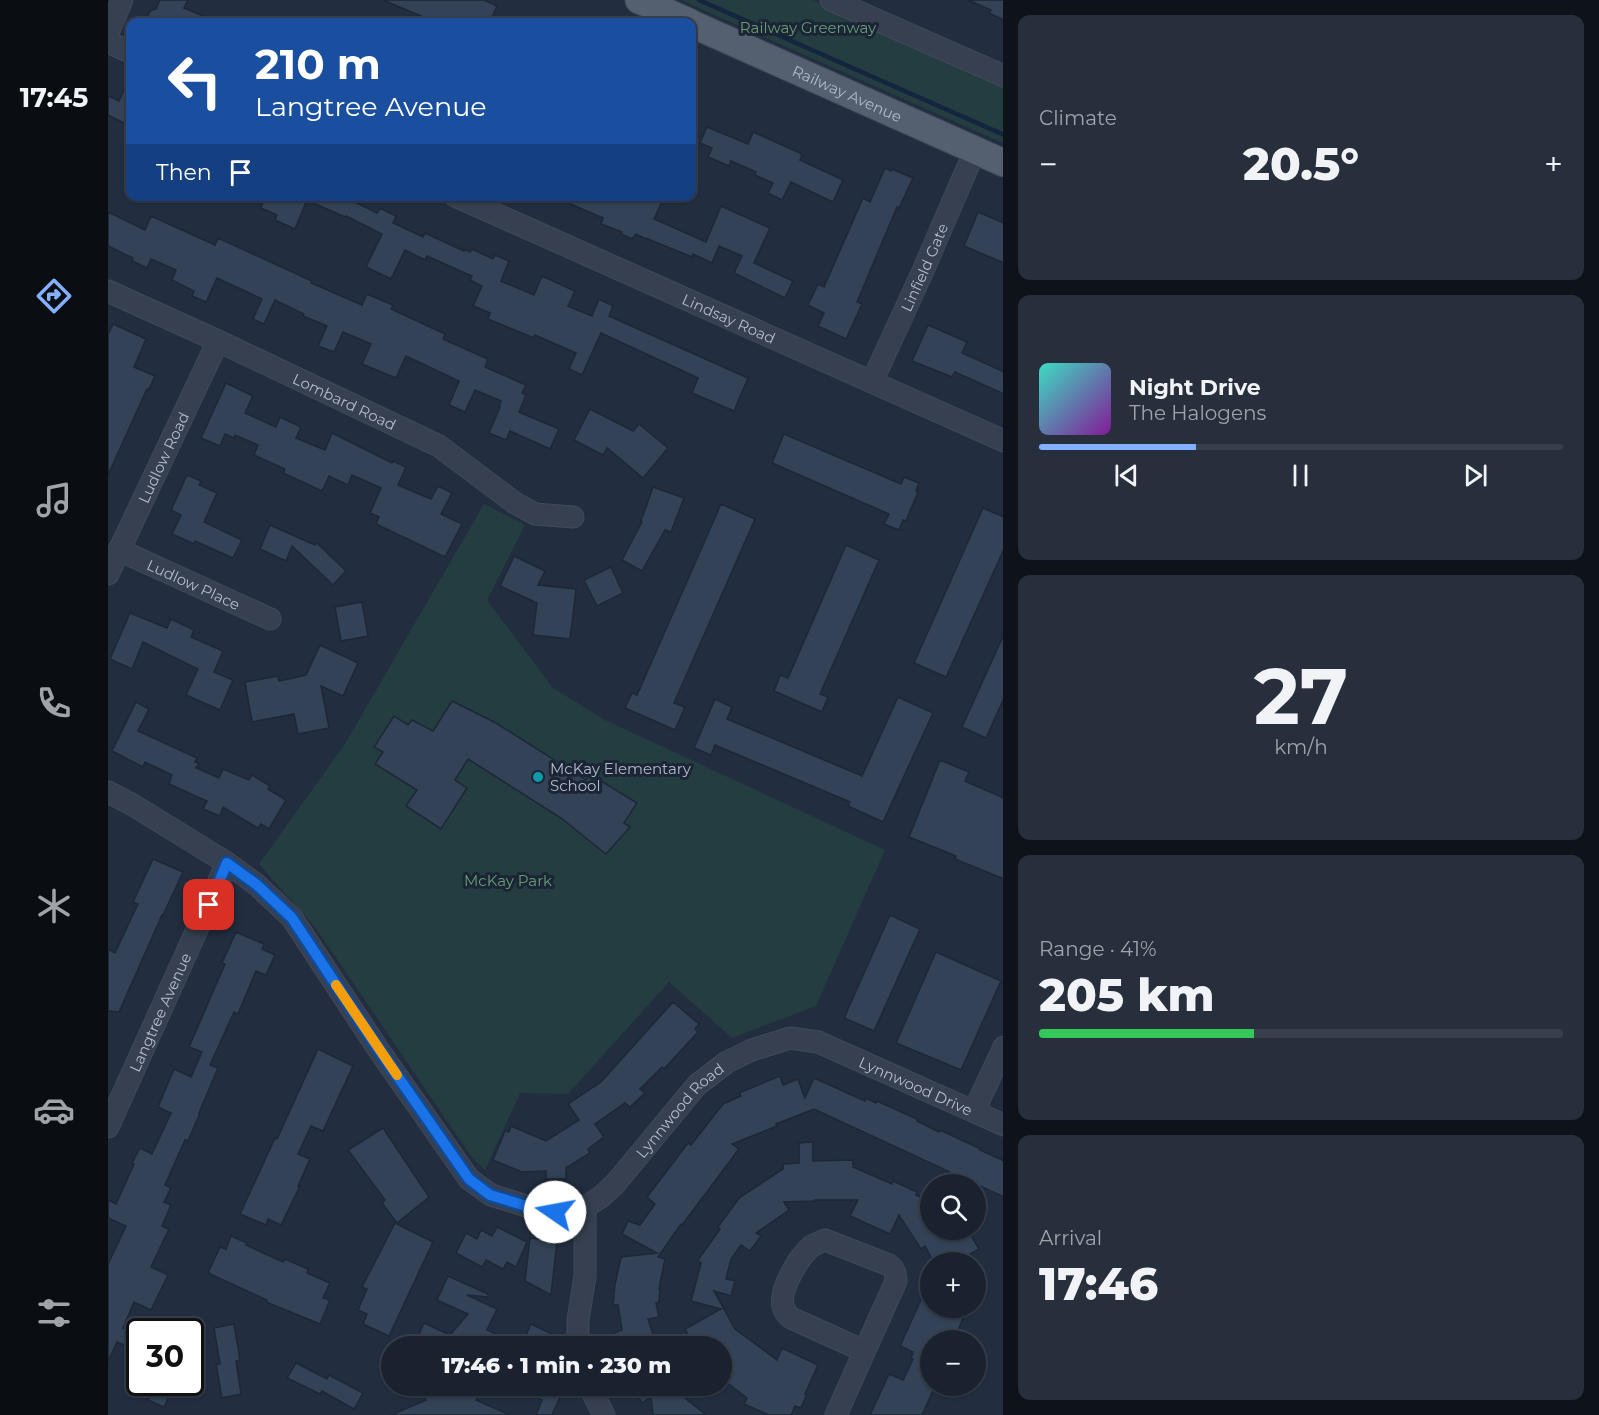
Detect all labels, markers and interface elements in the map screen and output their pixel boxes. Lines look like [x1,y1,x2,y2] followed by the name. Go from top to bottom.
[740,18,877,37] park label: Railway Greenway
[255,38,381,90] text: 210 m
[156,42,234,120] icon: left
[790,61,905,126] street label: Railway Avenue
[20,81,88,114] text: 17:45
[255,90,487,123] text: Langtree Avenue
[1039,106,1117,130] text: Climate
[1243,136,1359,191] text: 20.5°
[1039,144,1058,184] text: −
[1544,144,1563,184] text: +
[224,156,257,189] icon: arrive
[156,159,212,186] text: Then
[896,220,952,314] street label: Linfield Gate
[33,275,75,317] icon: directions
[679,289,779,347] street label: Lindsay Road
[290,368,399,434] street label: Lombard Road
[1129,374,1261,401] text: Night Drive
[1129,401,1266,425] text: The Halogens
[133,409,193,506] street label: Ludlow Road
[1110,459,1143,492] icon: previous
[1284,459,1317,492] icon: pause
[1459,459,1492,492] icon: next
[33,479,75,521] icon: music
[144,555,243,614] street label: Ludlow Place
[1254,648,1348,744] text: 27
[33,682,75,724] icon: phone
[1274,735,1328,759] text: km/h
[550,759,692,795] place label: McKay Elementary School
[531,770,545,784] marker: McKay Elementary School
[464,871,552,890] park label: McKay Park
[183,879,234,930] pin
[33,885,75,927] icon: climate
[192,888,225,921] icon: arrive
[1039,937,1157,961] text: Range · 41%
[125,950,195,1075] street label: Langtree Avenue
[1039,967,1215,1022] text: 205 km
[856,1052,976,1119] street label: Lynnwood Drive
[631,1059,727,1161] street label: Lynnwood Road
[33,1089,75,1131] icon: car
[920,1174,986,1396] map controls
[920,1174,986,1240] button: search
[523,1180,587,1244] position arrow
[1039,1226,1102,1250] text: Arrival
[920,1252,986,1318] button: +
[1039,1256,1158,1311] text: 17:46
[33,1292,75,1334] icon: filters
[126,1318,204,1396] speed limit sign: 30
[920,1330,986,1396] button: −
[442,1352,671,1379] text: 17:46 · 1 min · 230 m

